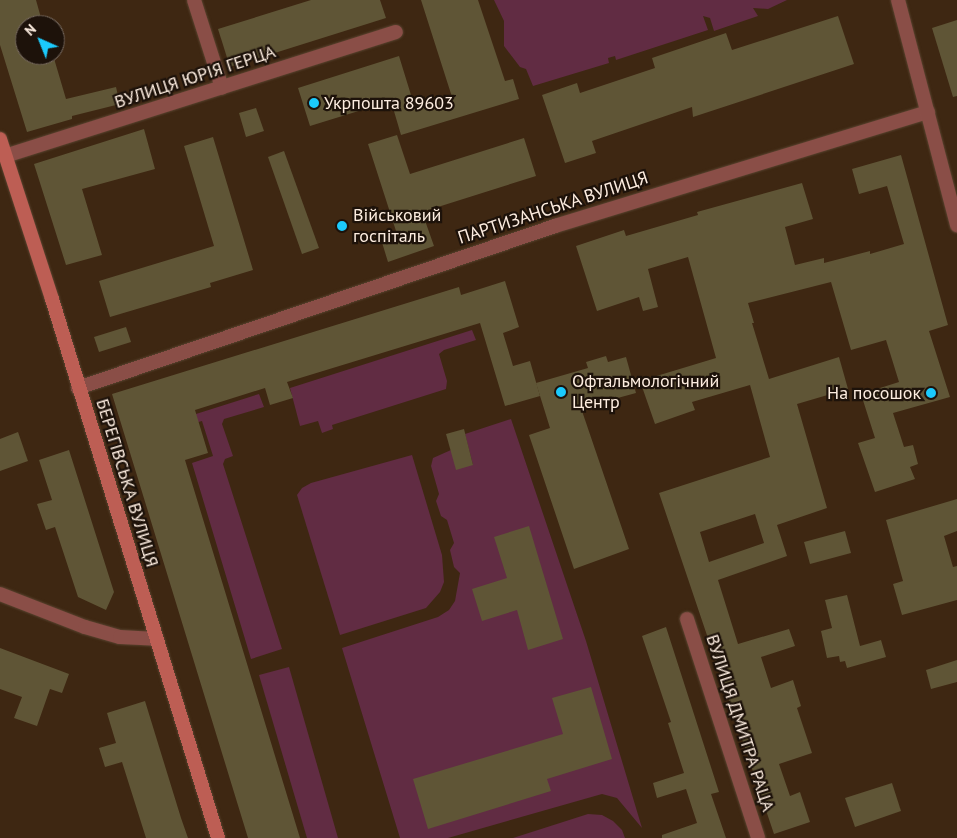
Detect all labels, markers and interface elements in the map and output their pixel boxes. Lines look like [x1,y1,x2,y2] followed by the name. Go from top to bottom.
[15,15,65,65] north arrow
[21,20,40,40] text: N
[112,41,278,113] street label: ВУЛИЦЯ ЮРІЯ ГЕРЦА
[324,92,454,114] place label: Укрпошта 89603
[308,97,320,109] marker: Укрпошта 89603
[455,167,651,249] street label: ПАРТИЗАНСЬКА ВУЛИЦЯ
[353,205,441,248] place label: Військовий госпіталь
[335,219,349,233] marker: Військовий госпіталь
[572,371,719,414] place label: Офтальмологічний Центр
[827,382,921,404] place label: На посошок
[554,385,568,399] marker: Офтальмологічний Центр
[925,387,937,399] marker: На посошок
[91,396,163,570] street label: БЕРЕГІВСЬКА ВУЛИЦЯ
[701,631,779,815] street label: ВУЛИЦЯ ДМИТРА РАЦА

